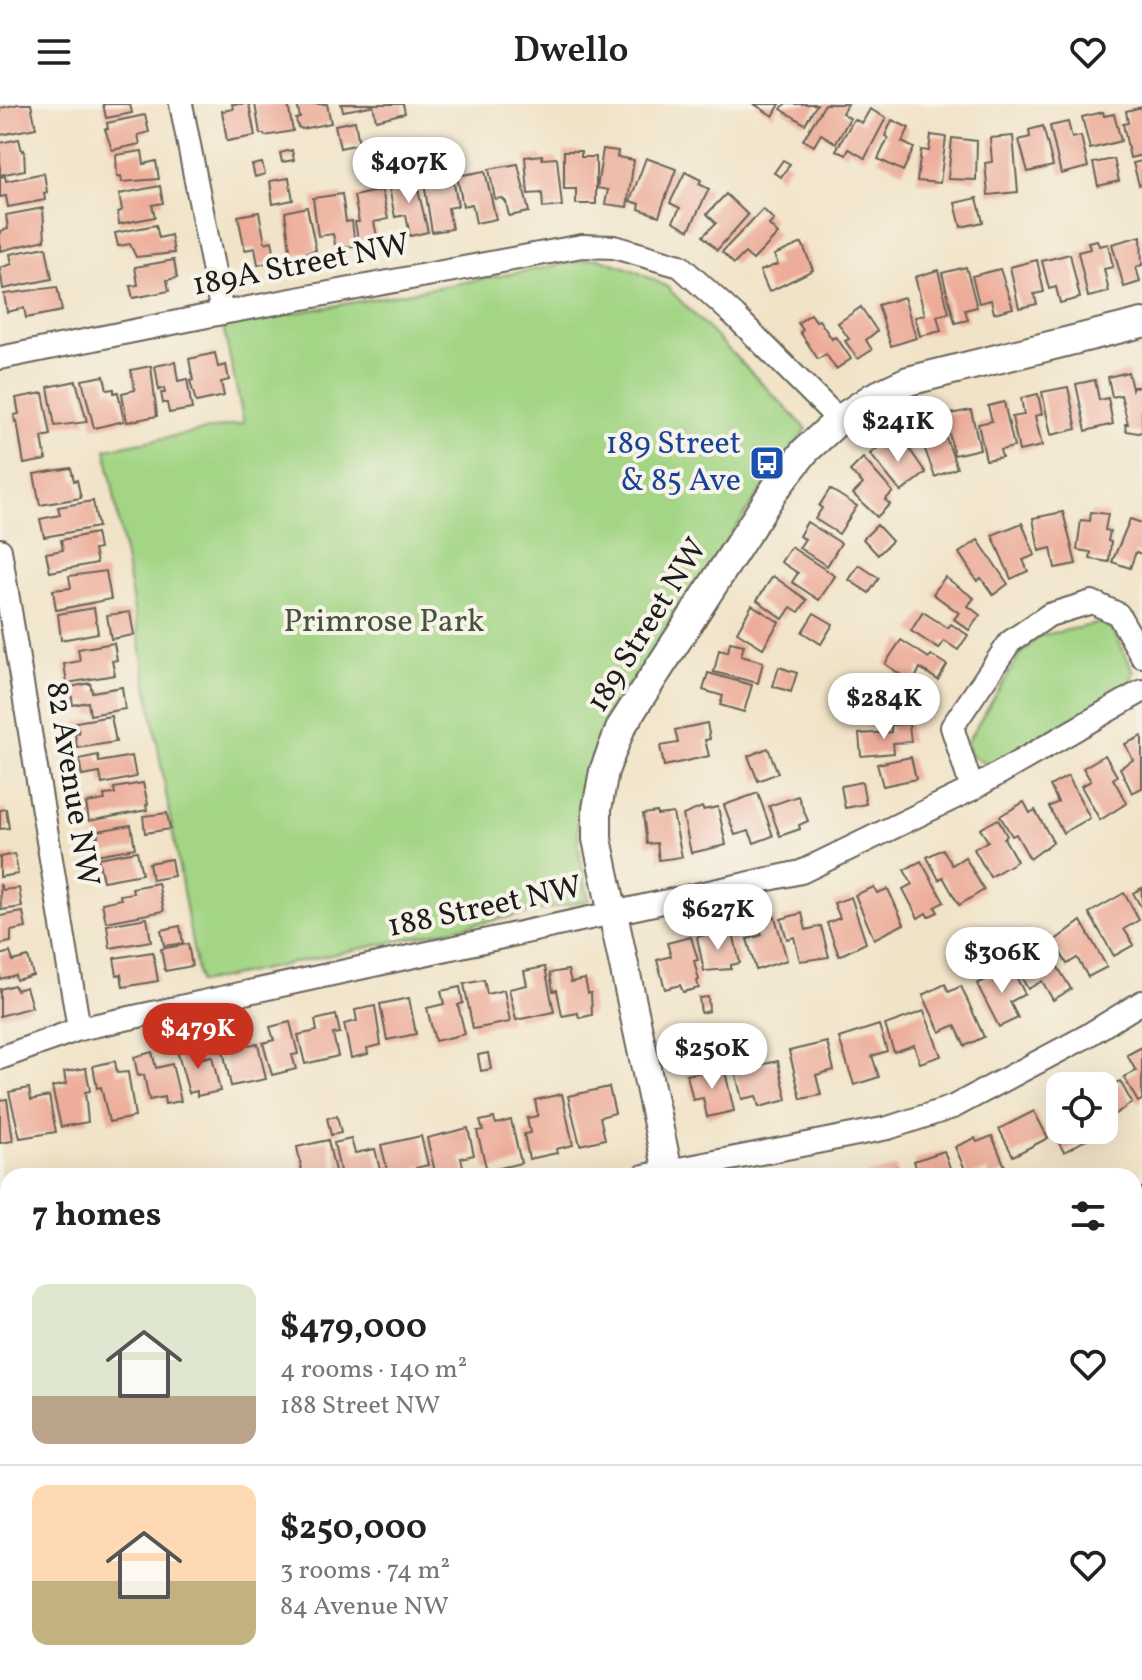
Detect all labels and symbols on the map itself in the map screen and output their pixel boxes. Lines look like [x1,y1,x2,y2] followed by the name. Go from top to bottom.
[353,137,465,205] pin: $407K
[189,223,413,309] street label: 189A Street NW
[842,396,954,464] pin: $241K
[605,423,741,504] place label: 189 Street & 85 Ave
[748,444,786,482] bus stop icon: 189 Street & 85 Ave
[577,530,719,722] street label: 189 Street NW
[283,601,485,645] park label: Primrose Park
[828,673,940,741] pin: $284K
[33,678,109,890] street label: 82 Avenue NW
[384,866,586,950] street label: 188 Street NW
[662,884,774,952] pin: $627K
[946,927,1058,995] pin: $306K
[142,1003,254,1071] pin: $479K
[656,1023,768,1091] pin: $250K

